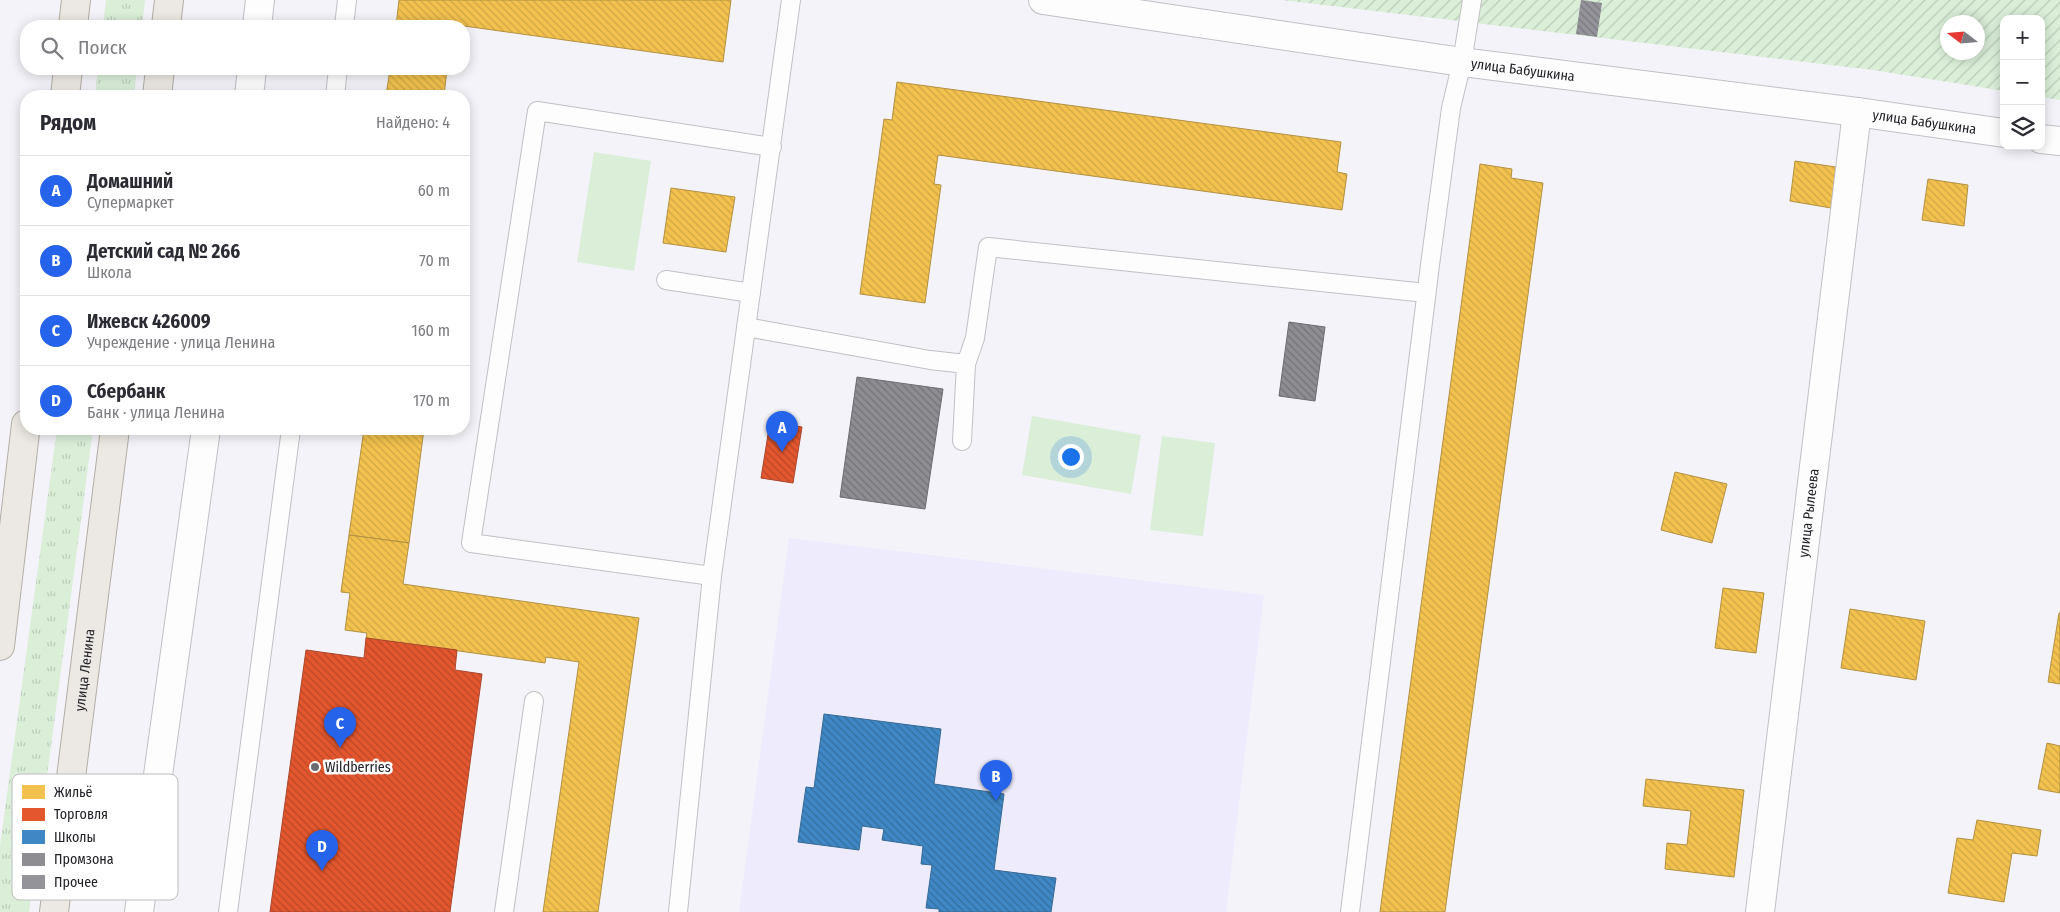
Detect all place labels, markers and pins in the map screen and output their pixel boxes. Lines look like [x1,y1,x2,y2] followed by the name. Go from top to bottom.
[766,411,798,452] pin: A
[324,707,356,748] pin: C
[325,759,391,776] place label: Wildberries
[980,760,1012,801] pin: B
[309,761,321,773] marker: Wildberries
[306,830,338,871] pin: D

